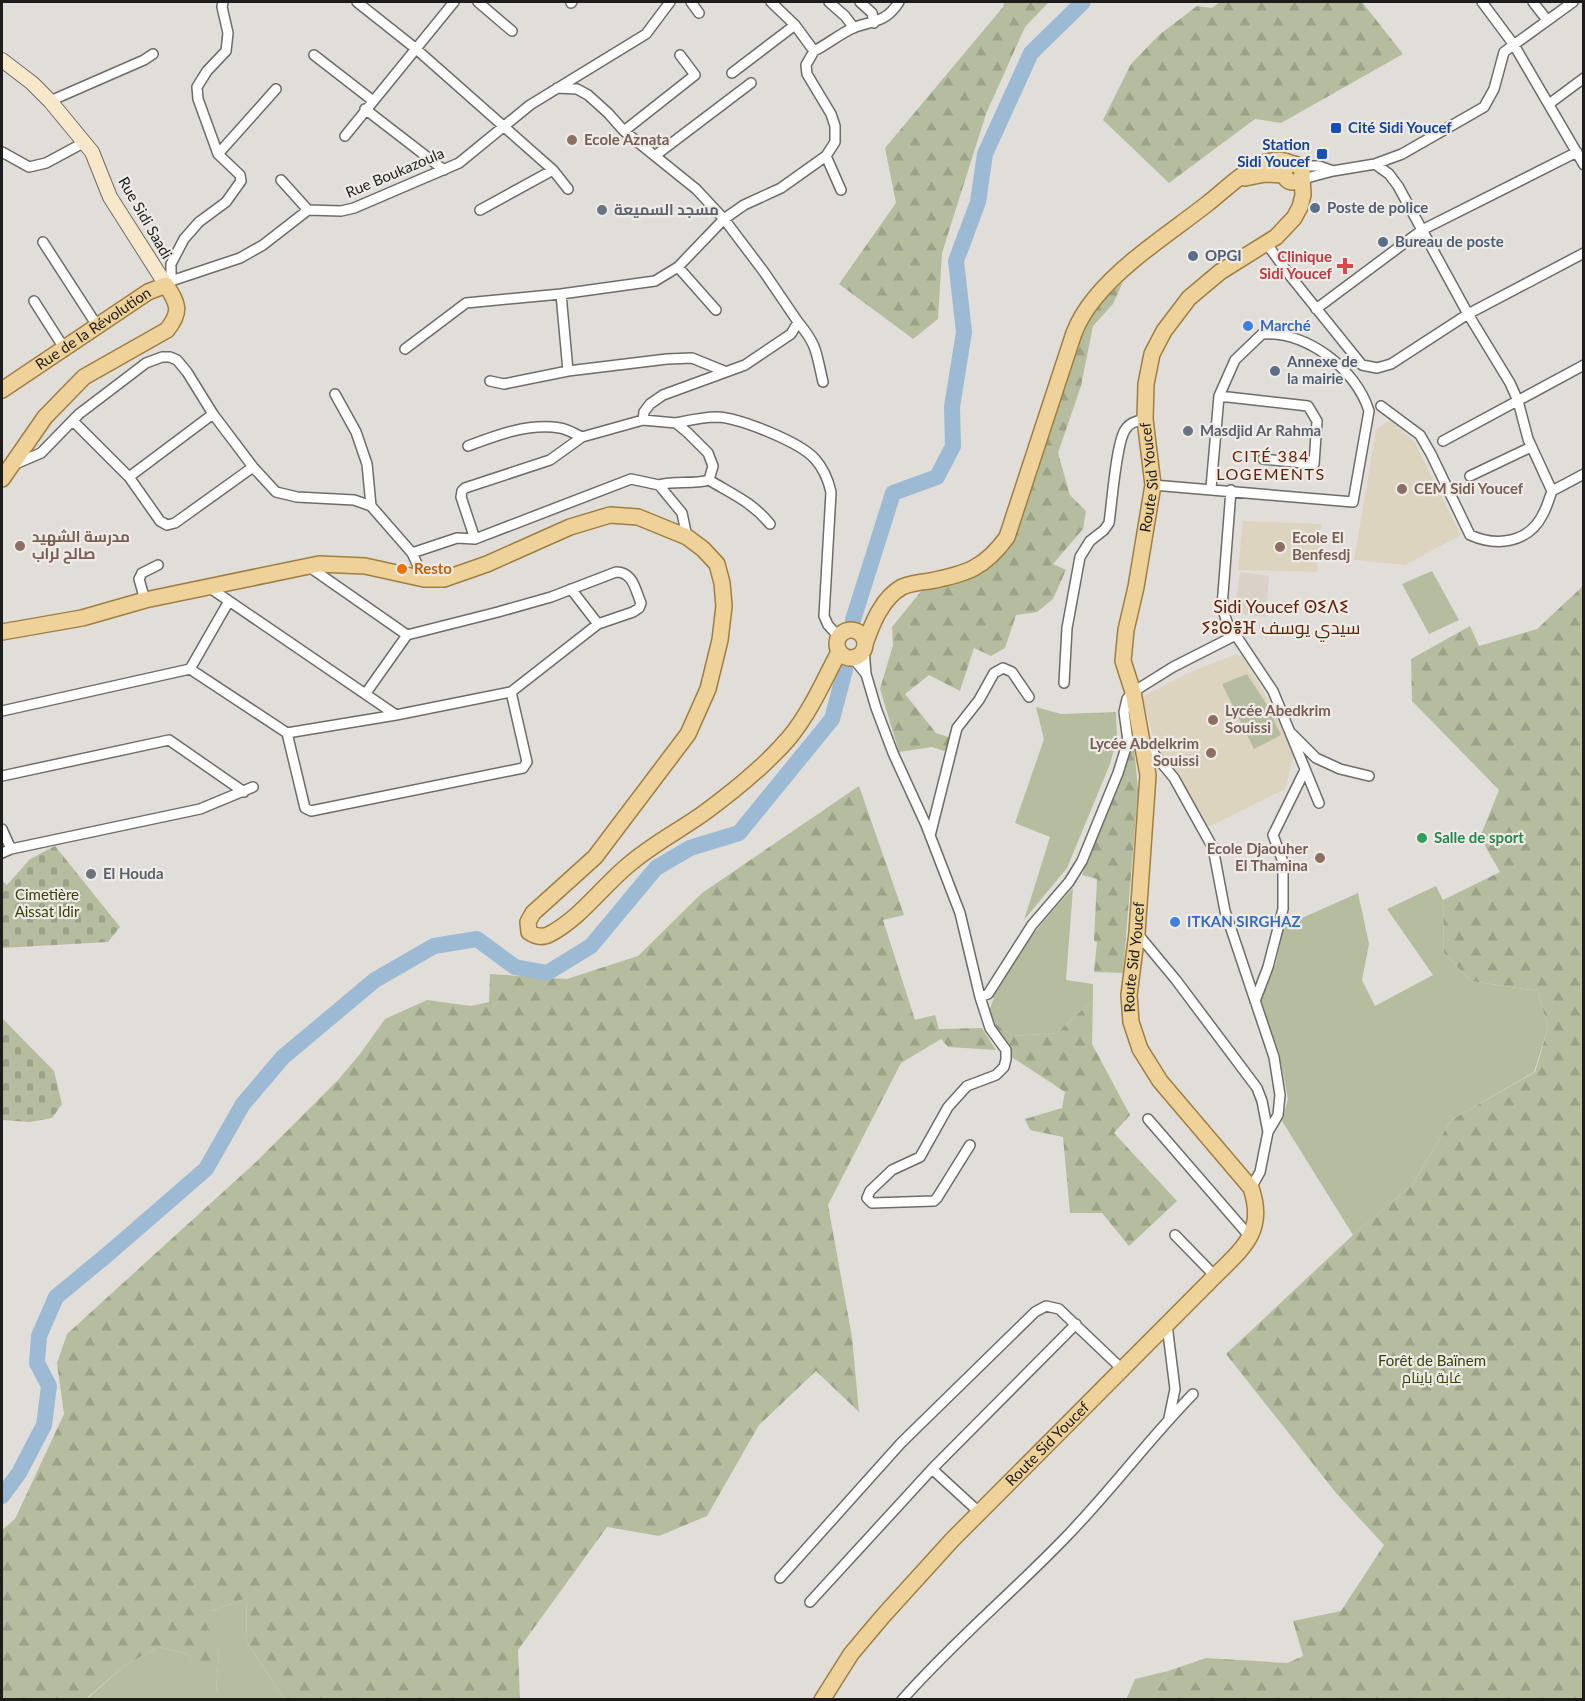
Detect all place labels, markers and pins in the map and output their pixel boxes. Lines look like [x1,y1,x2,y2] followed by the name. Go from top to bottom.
[1348,118,1452,136] place label: Cité Sidi Youcef
[1329,121,1343,135] marker: Cité Sidi Youcef
[584,130,669,148] place label: Ecole Aznata
[565,133,579,147] marker: Ecole Aznata
[1237,135,1311,170] place label: Station Sidi Youcef
[1315,147,1329,161] marker: Station Sidi Youcef
[1327,198,1428,216] place label: Poste de police
[614,200,719,218] place label: مسجد السميعة
[1308,201,1322,215] marker: Poste de police
[595,203,609,217] marker: مسجد السميعة
[1395,232,1504,250] place label: Bureau de poste
[1376,235,1390,249] marker: Bureau de poste
[1205,246,1242,264] place label: OPGI
[1259,247,1333,282] place label: Clinique Sidi Youcef
[1186,249,1200,263] marker: OPGI
[1336,257,1354,275] marker: Clinique Sidi Youcef
[1260,316,1311,334] place label: Marché
[1241,319,1255,333] marker: Marché
[1286,352,1358,387] place label: Annexe de la mairie
[1268,364,1282,378] marker: Annexe de la mairie
[1200,421,1321,439] place label: Masdjid Ar Rahma
[1181,424,1195,438] marker: Masdjid Ar Rahma
[1414,479,1524,497] place label: CEM Sidi Youcef
[1395,482,1409,496] marker: CEM Sidi Youcef
[32,527,130,564] place label: مدرسة الشهيد صالح لراب
[1292,528,1350,563] place label: Ecole El Benfesdj
[13,539,27,553] marker: مدرسة الشهيد صالح لراب
[1273,540,1287,554] marker: Ecole El Benfesdj
[414,559,452,577] place label: Resto
[395,562,409,576] marker: Resto
[1225,701,1331,736] place label: Lycée Abedkrim Souissi
[1206,713,1220,727] marker: Lycée Abedkrim Souissi
[1089,734,1199,769] place label: Lycée Abdelkrim Souissi
[1204,746,1218,760] marker: Lycée Abdelkrim Souissi
[1434,828,1524,846] place label: Salle de sport
[1415,831,1429,845] marker: Salle de sport
[1207,839,1308,874] place label: Ecole Djaouher El Thamina
[1313,851,1327,865] marker: Ecole Djaouher El Thamina
[103,864,164,882] place label: El Houda
[84,867,98,881] marker: El Houda
[1187,912,1300,930] place label: ITKAN SIRGHAZ
[1168,915,1182,929] marker: ITKAN SIRGHAZ

